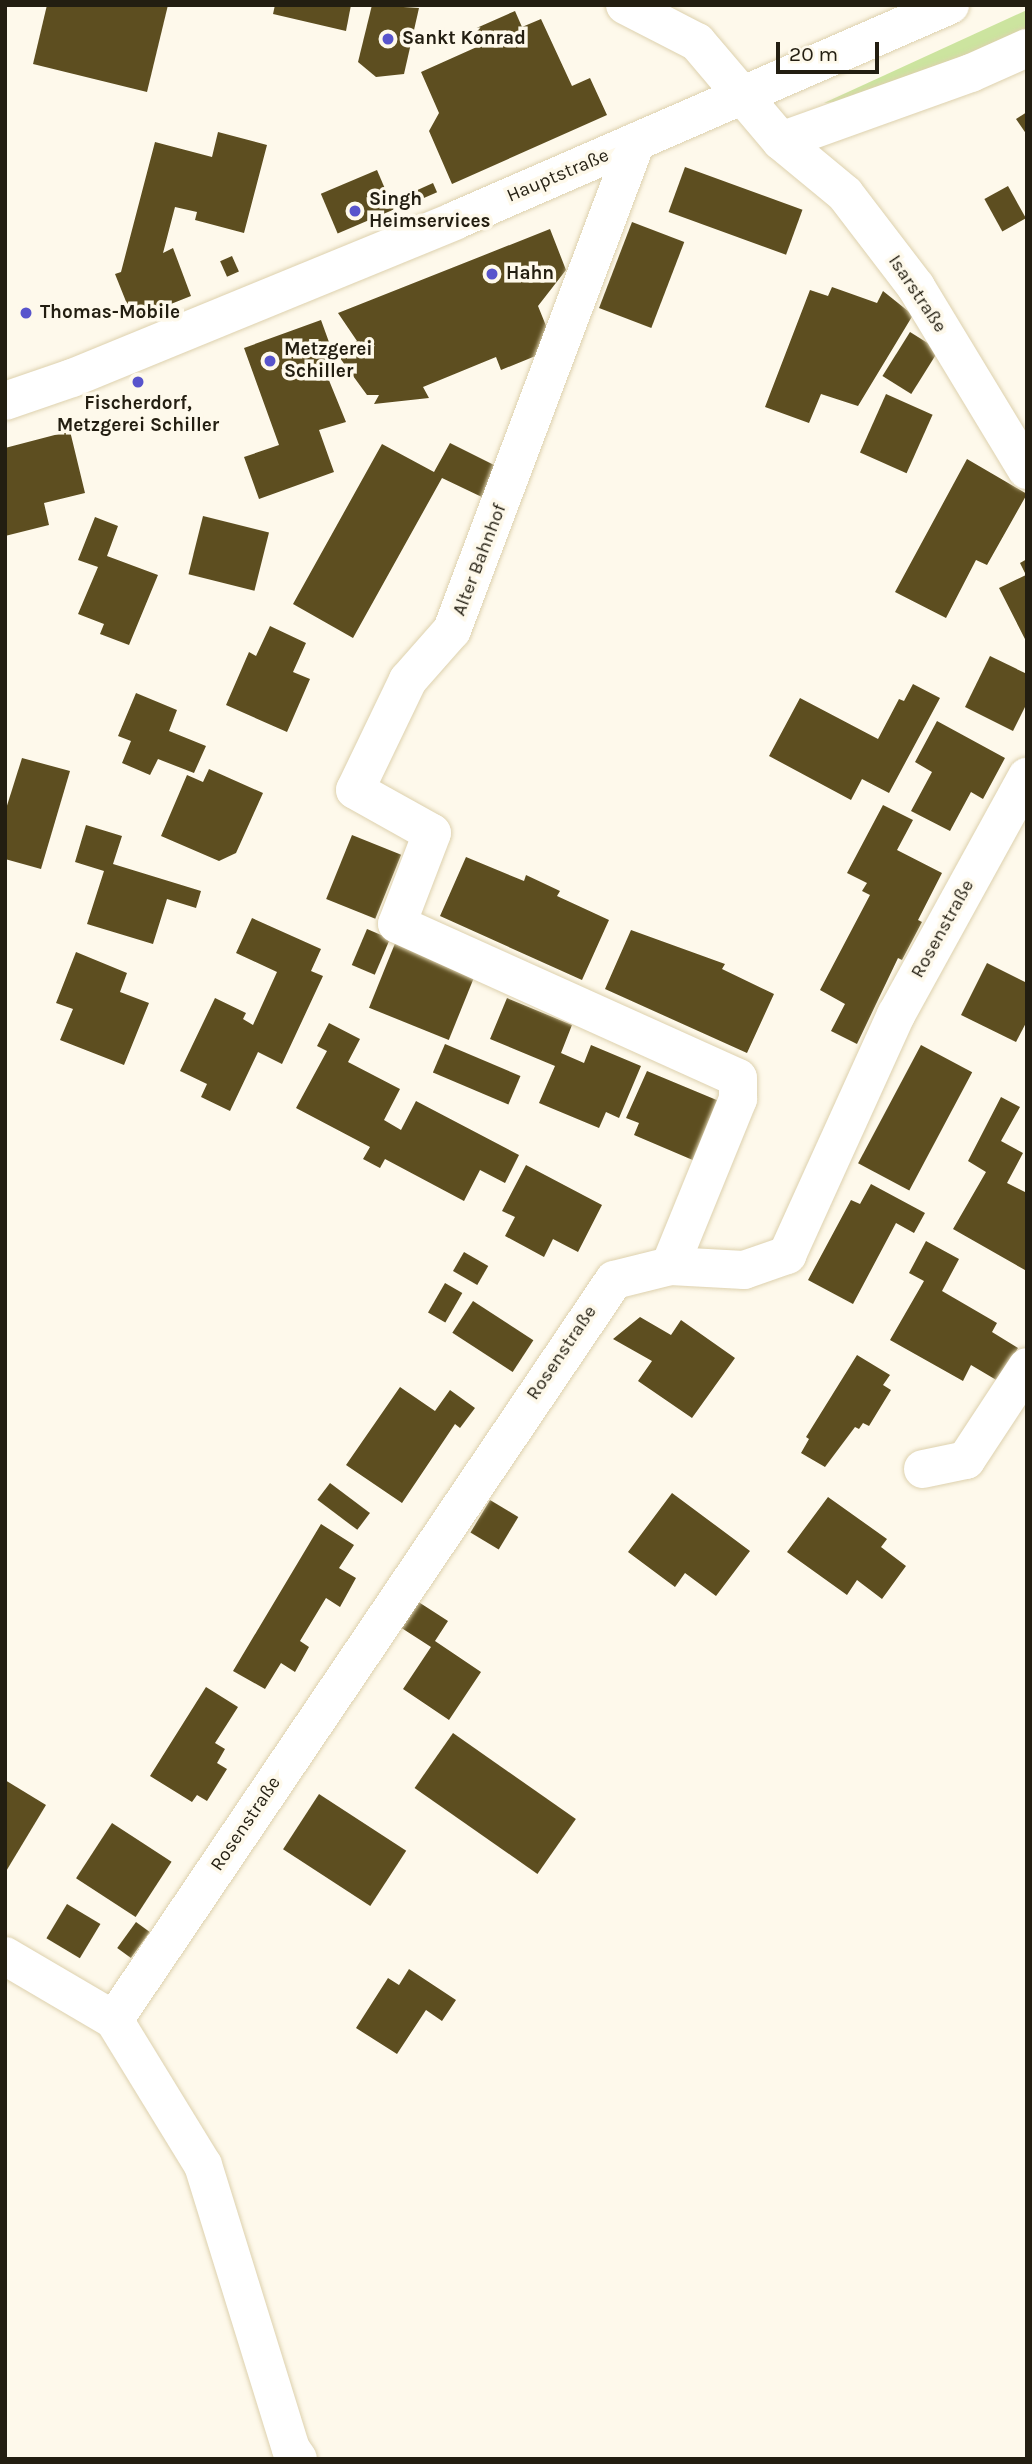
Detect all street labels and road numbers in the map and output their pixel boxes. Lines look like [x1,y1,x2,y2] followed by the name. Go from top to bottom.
[503,144,613,208] street label: Hauptstraße
[883,251,951,337] street label: Isarstraße
[448,501,512,619] street label: Alter Bahnhof
[907,876,979,982] street label: Rosenstraße
[522,1301,602,1405] street label: Rosenstraße
[206,1772,286,1876] street label: Rosenstraße

